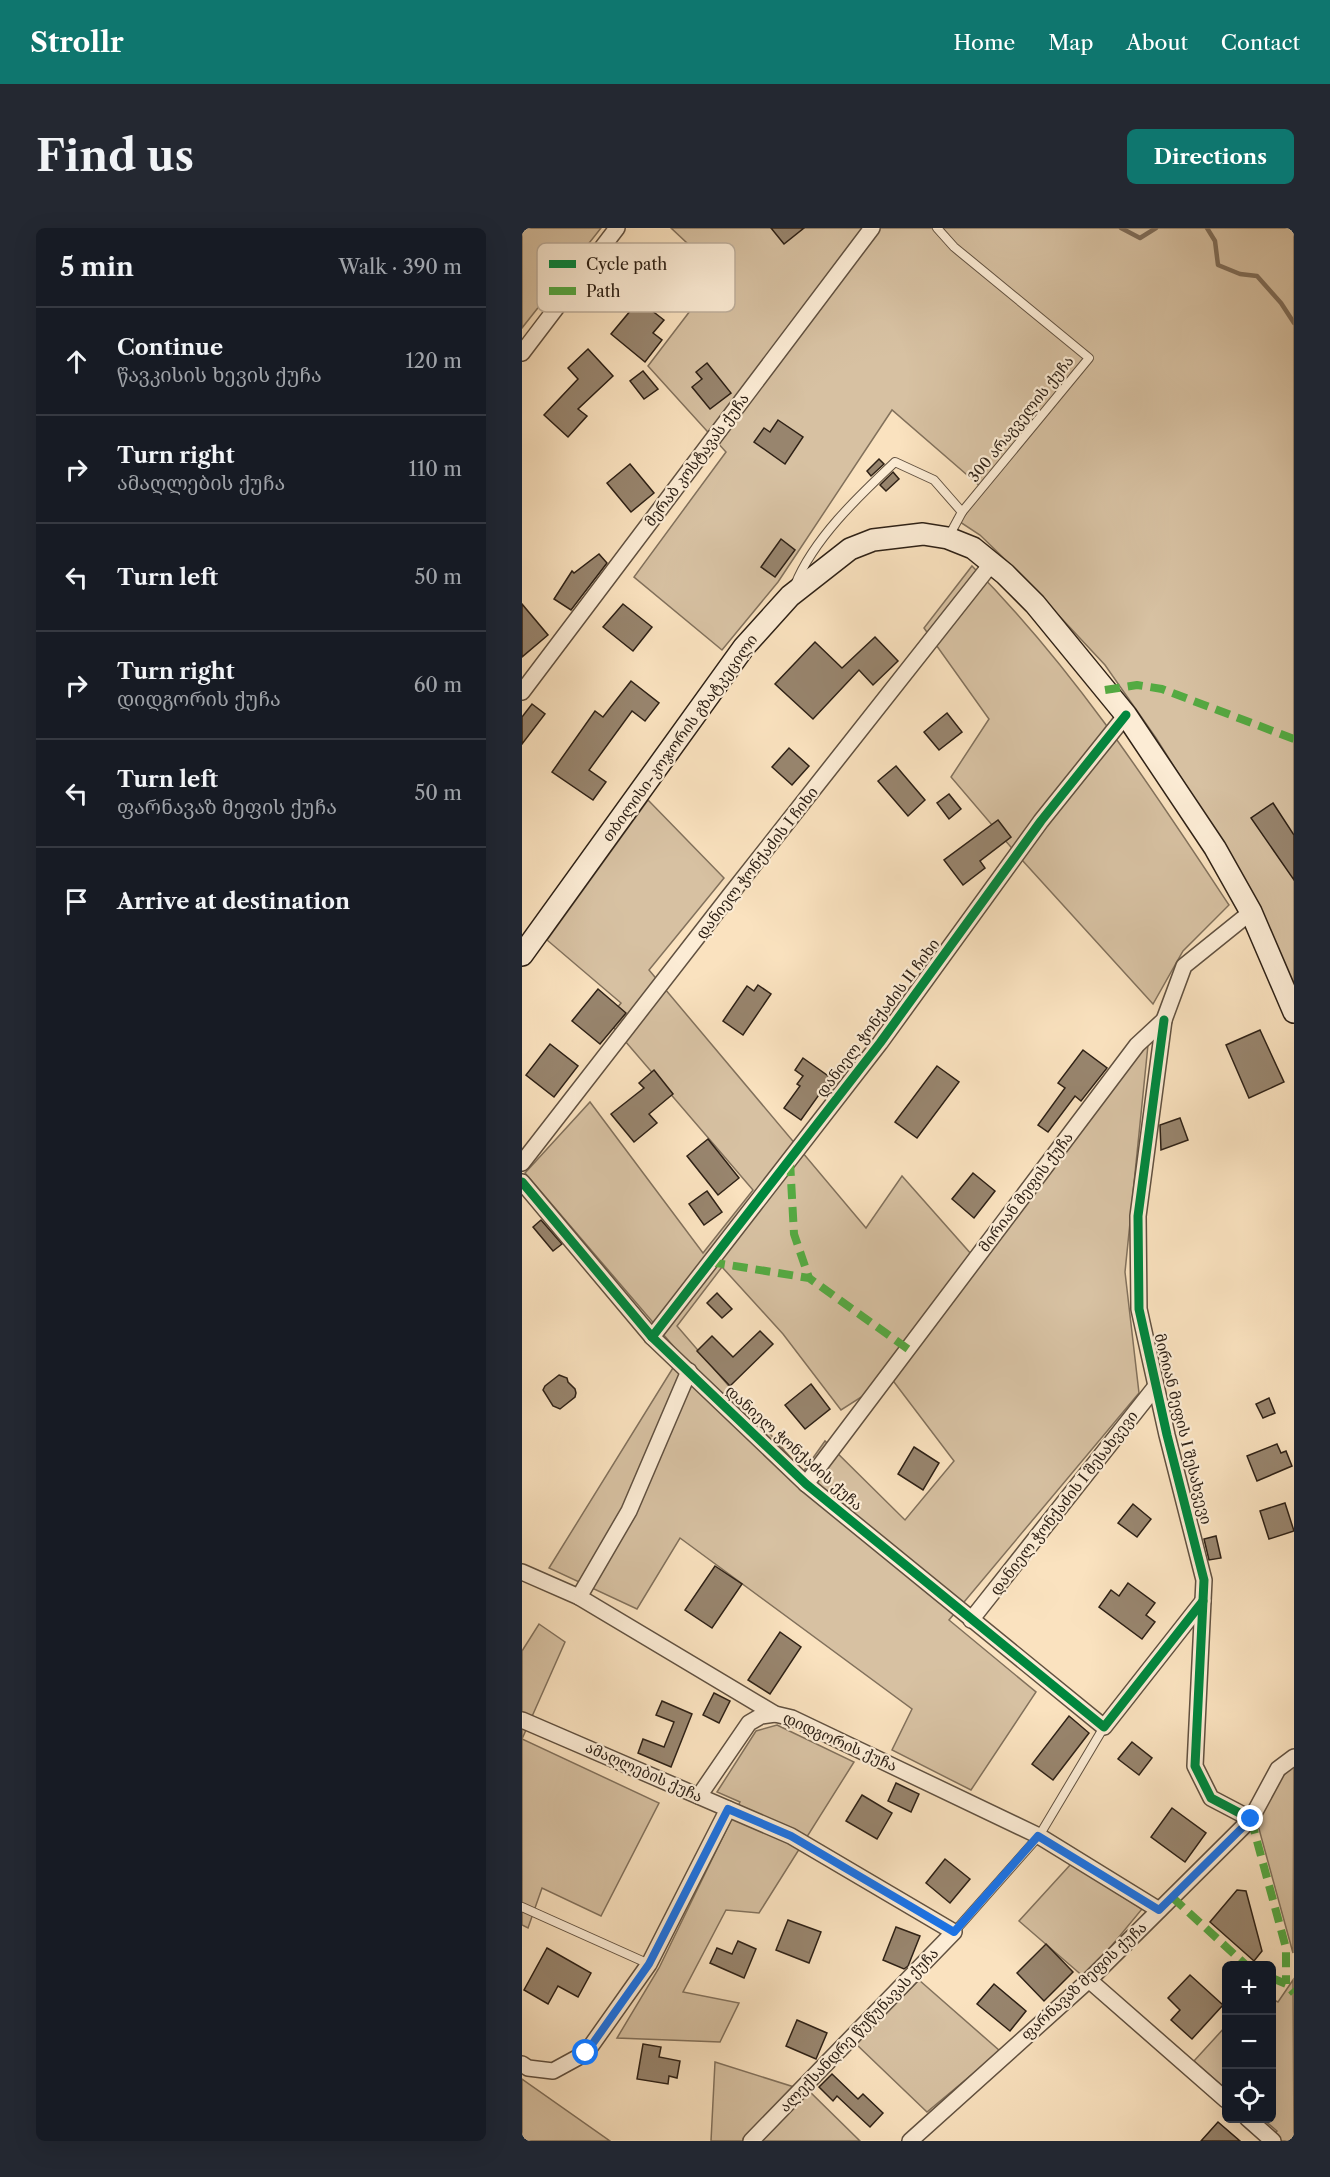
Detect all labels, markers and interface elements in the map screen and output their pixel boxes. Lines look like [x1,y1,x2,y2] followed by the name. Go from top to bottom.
[30,25,124,59] text: Strollr
[954,30,1015,55] text: Home
[1048,30,1093,55] text: Map
[1126,30,1188,55] text: About
[1221,30,1300,55] text: Contact
[1127,129,1294,184] button: Directions
[36,130,194,182] text: Find us
[537,243,735,312] legend
[60,251,134,283] text: 5 min
[586,254,667,274] text: Cycle path
[339,255,462,279] text: Walk · 390 m
[586,281,620,301] text: Path
[117,334,223,361] text: Continue
[60,345,93,378] icon: ahead
[405,349,462,373] text: 120 m
[964,352,1077,486] street label: 300 არაგველის ქუჩა
[117,363,322,387] text: წავკისის ხევის ქუჩა
[640,389,753,530] street label: მერაბ კოსტავას ქუჩა
[117,442,235,469] text: Turn right
[60,453,93,486] icon: right
[409,457,462,481] text: 110 m
[117,471,285,495] text: ამაღლების ქუჩა
[60,561,93,594] icon: left
[117,564,218,591] text: Turn left
[415,565,462,589] text: 50 m
[598,630,761,845] street label: თბილისი-კოჯორის გზატკეცილი
[117,658,235,685] text: Turn right
[60,669,93,702] icon: right
[414,673,462,697] text: 60 m
[117,687,281,711] text: დიდგორის ქუჩა
[117,766,218,793] text: Turn left
[60,777,93,810] icon: left
[415,781,462,805] text: 50 m
[691,783,822,943] street label: დანიელ ჭონქაძის I ჩიხი
[117,795,337,819] text: ფარნავაზ მეფის ქუჩა
[60,885,93,918] icon: arrive
[117,888,350,915] text: Arrive at destination
[812,935,943,1101] street label: დანიელ ჭონქაძის II ჩიხი
[974,1128,1077,1255] street label: მირიან მეფის ქუჩა
[1151,1331,1216,1526] street label: მირიან მეფის I შესახვევი
[722,1381,867,1514] street label: დანიელ ჭონქაძის ქუჩა
[986,1407,1142,1599] street label: დანიელ ჭონქაძის I შესახვევი
[780,1708,900,1775] street label: დიდგორის ქუჩა
[583,1737,706,1806] street label: ამაღლების ქუჩა
[1237,1805,1263,1831] route end
[1017,1917,1150,2044] street label: ფარნავაზ მეფის ქუჩა
[775,1944,942,2116] street label: ალექსანდრე წუწუნავას ქუჩა
[1222,1961,1276,2123] map controls
[1222,1961,1276,2015] button: +
[1222,2015,1276,2069] button: −
[572,2039,598,2065] route start
[1222,2069,1276,2123] button: locate

